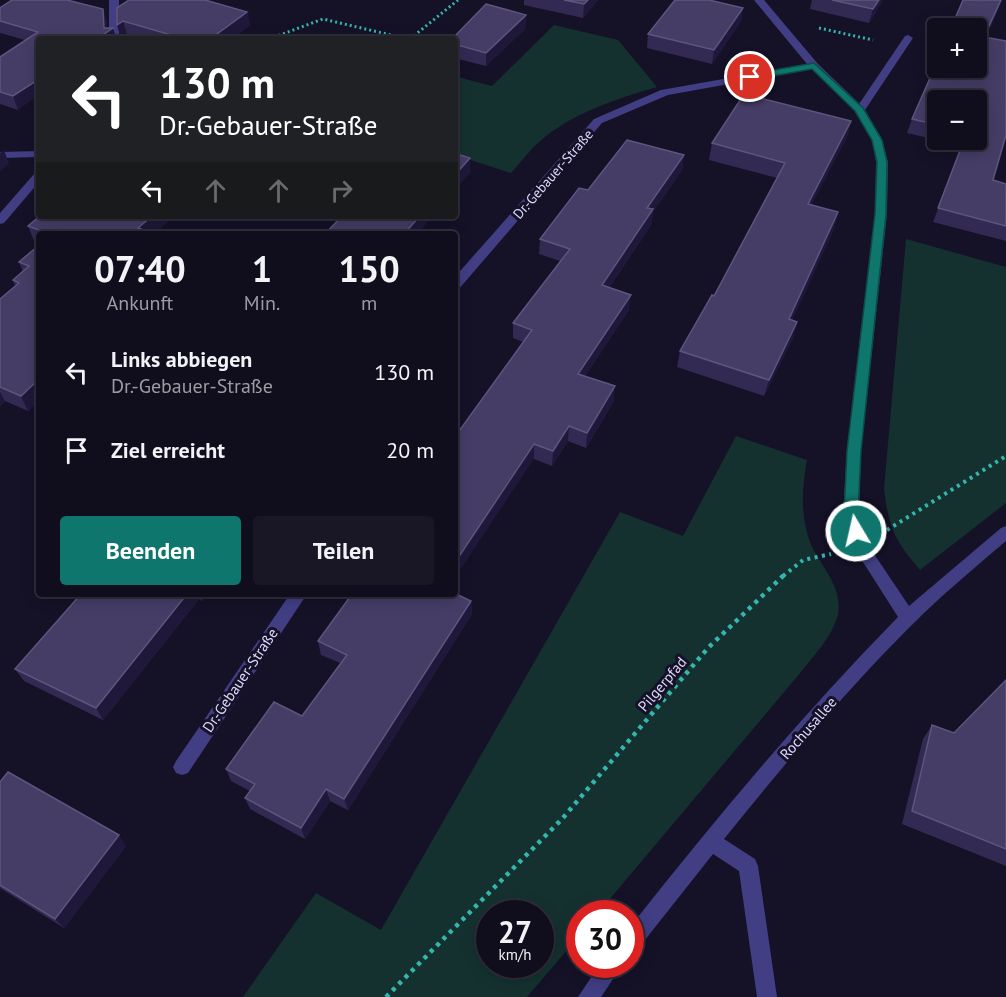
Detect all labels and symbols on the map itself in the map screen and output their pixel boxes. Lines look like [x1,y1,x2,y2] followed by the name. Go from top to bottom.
[724,51,775,102] pin
[509,125,597,223] street label: Dr.-Gebauer-Straße
[824,499,888,563] position arrow
[198,624,282,736] street label: Dr.-Gebauer-Straße
[634,653,690,715] street label: Pilgerpfad
[776,693,840,763] street label: Rochusallee
[566,900,644,978] speed limit sign: 30

